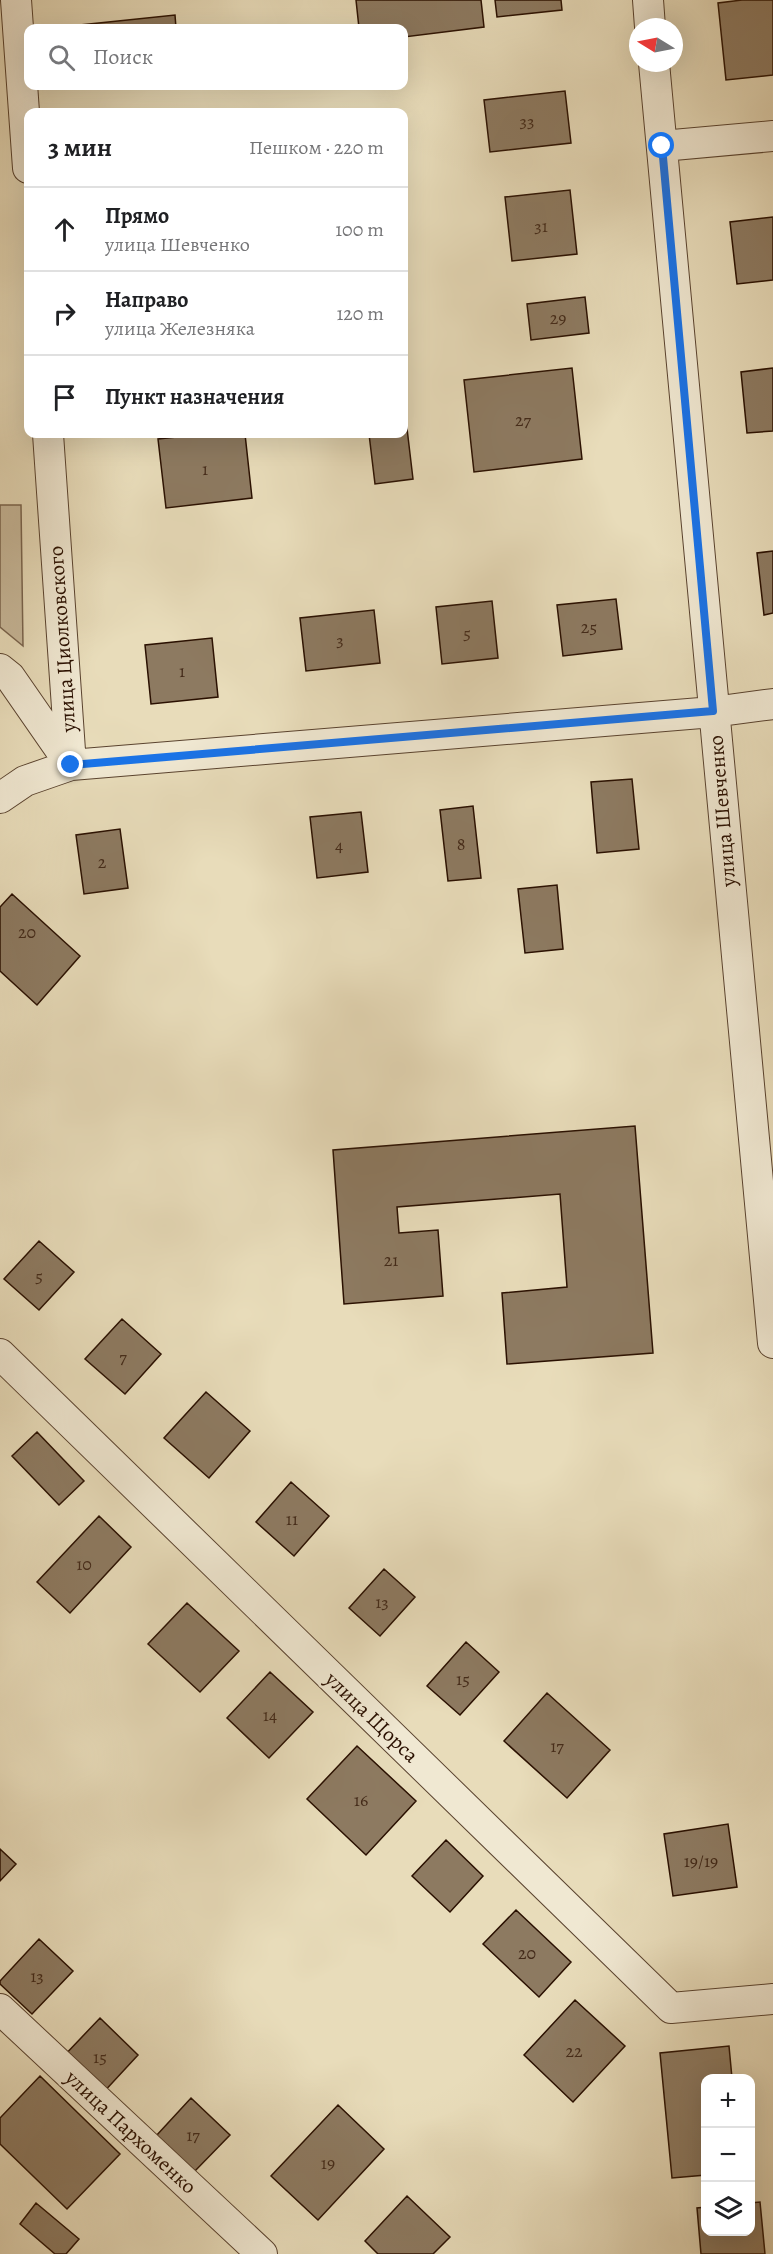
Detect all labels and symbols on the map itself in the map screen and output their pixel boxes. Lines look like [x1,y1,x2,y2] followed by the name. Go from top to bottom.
[629,18,683,72] north arrow
[520,109,534,133] house number: 33
[648,132,674,158] route start
[534,214,548,238] house number: 31
[550,306,566,330] house number: 29
[515,408,531,432] house number: 27
[202,457,208,481] house number: 1
[42,545,83,734] street label: улица Циолковского
[581,615,597,639] house number: 25
[463,621,471,645] house number: 5
[336,628,344,652] house number: 3
[179,659,185,683] house number: 1
[701,734,743,889] street label: улица Шевченко
[57,751,83,777] route end
[457,832,465,856] house number: 8
[335,833,343,857] house number: 4
[98,850,107,874] house number: 2
[18,920,36,944] house number: 20
[384,1248,398,1272] house number: 21
[35,1264,43,1288] house number: 5
[119,1345,127,1369] house number: 7
[286,1507,298,1531] house number: 11
[76,1552,92,1576] house number: 10
[375,1590,389,1614] house number: 13
[318,1665,425,1769] street label: улица Щорса
[456,1667,470,1691] house number: 15
[263,1703,277,1727] house number: 14
[550,1734,564,1758] house number: 17
[354,1788,368,1812] house number: 16
[684,1849,718,1873] house number: 19/19
[518,1941,536,1965] house number: 20
[30,1964,44,1988] house number: 13
[565,2039,583,2063] house number: 22
[93,2045,107,2069] house number: 15
[59,2063,203,2200] street label: улица Пархоменко
[186,2123,200,2147] house number: 17
[321,2151,335,2175] house number: 19

